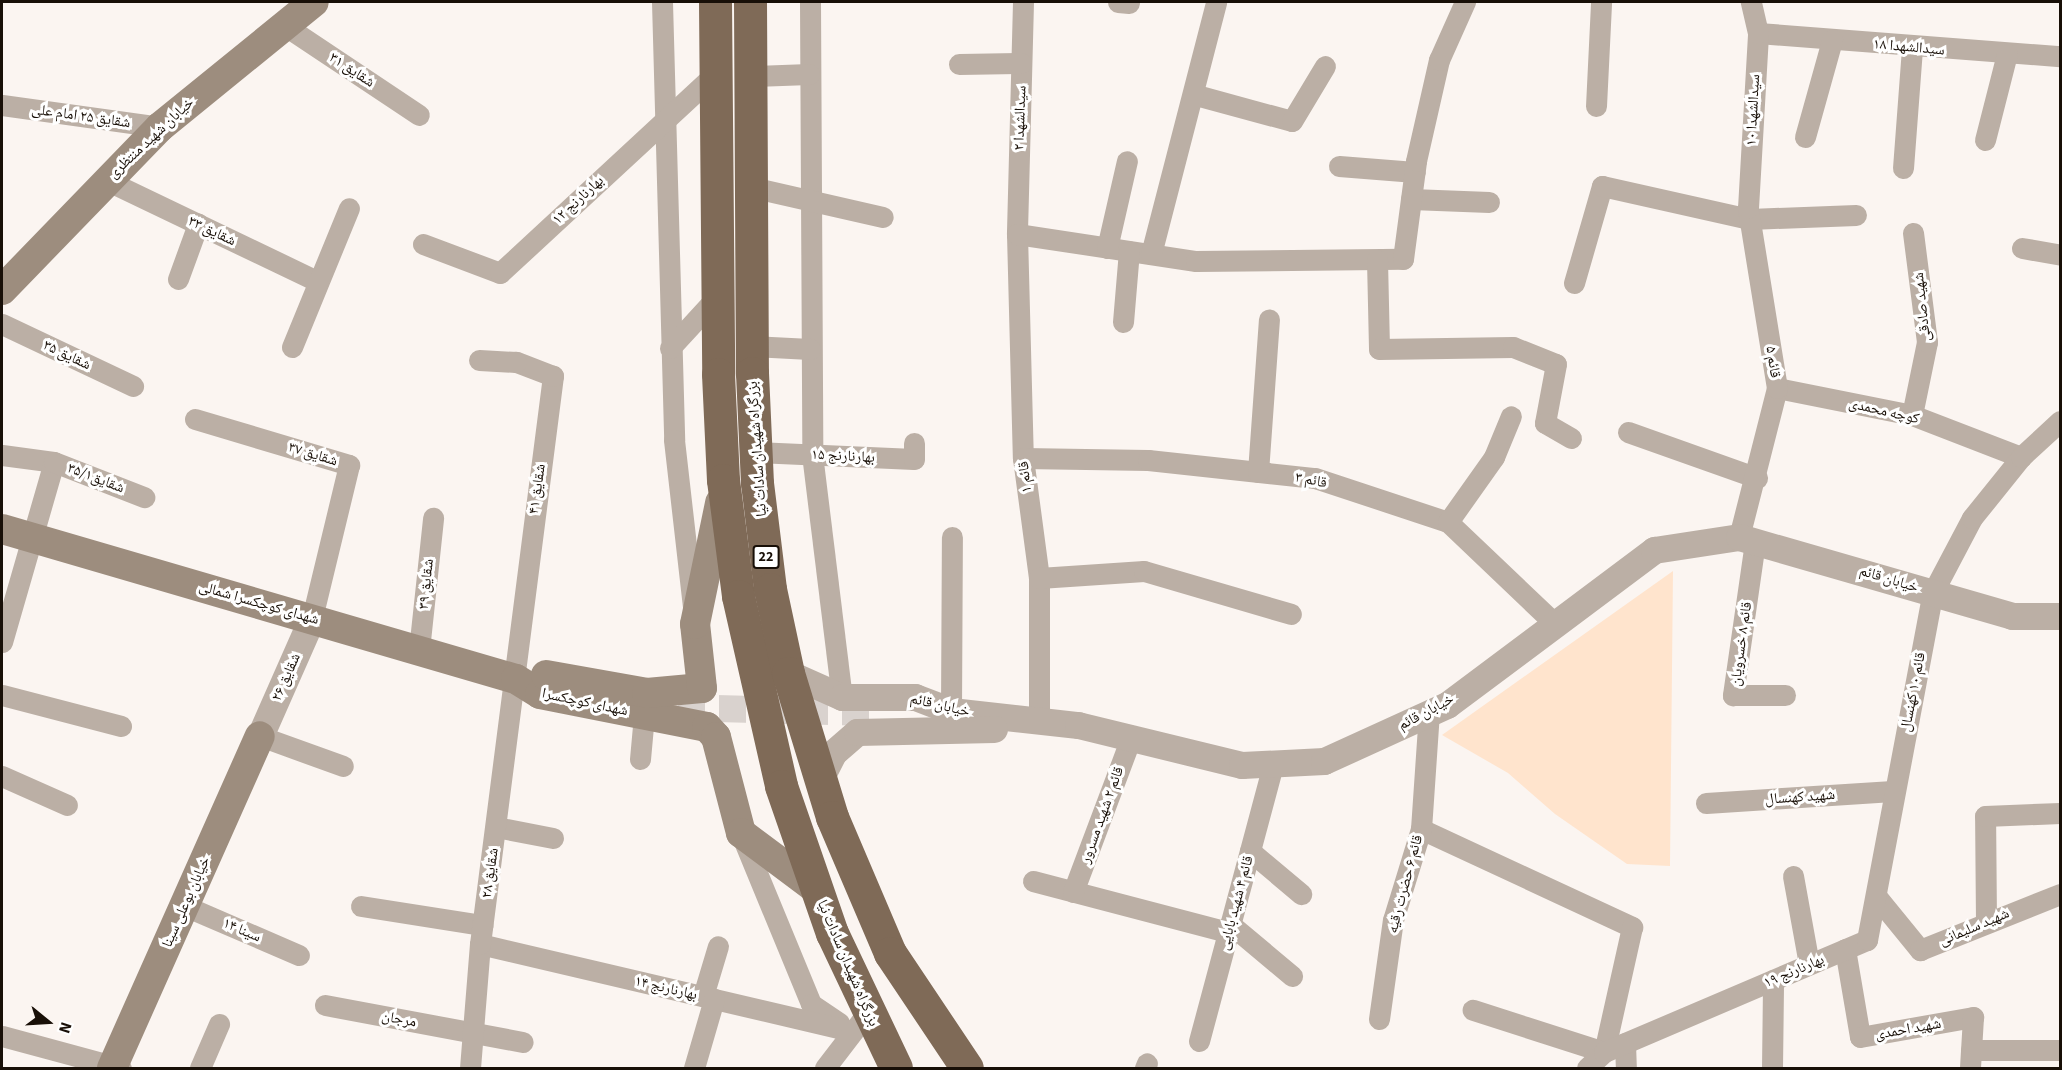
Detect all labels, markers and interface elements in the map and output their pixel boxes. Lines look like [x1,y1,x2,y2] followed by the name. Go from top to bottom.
[1872,35,1946,59] street label: سیدالشهدا ۱۸
[326,49,378,91] street label: شقایق ۳۱
[1742,74,1764,146] street label: سیدالشهدا ۱۰
[1010,85,1030,151] street label: سیدالشهدا ۲
[104,94,198,182] street label: خیابان شهید منتظری
[30,100,132,132] street label: شقایق ۲۵ امام علی
[549,172,607,228] street label: بهارنارنج ۱۲
[185,212,239,250] street label: شقایق ۳۳
[1909,272,1935,342] street label: شهید صادقی
[40,336,94,374] street label: شقایق ۳۵
[1762,345,1784,379] street label: قائم ۵
[743,381,771,517] street label: بزرگراه شهیدان سادات نیا
[1847,394,1921,428] street label: کوچه محمدی
[286,438,340,470] street label: شقایق ۳۷
[811,445,875,467] street label: بهارنارنج ۱۵
[65,459,127,497] street label: شقایق۳۵/۱
[1014,460,1036,494] street label: قائم ۱
[525,463,549,515] street label: شقایق ۴۱
[1294,468,1328,492] street label: قائم ۳
[752,546,780,568] road number: 22
[414,558,438,610] street label: شقایق ۳۹
[1857,562,1921,596] street label: خیابان قائم
[197,577,321,629] street label: شهدای کوچکسرا شمالی
[1726,601,1756,687] street label: قائم ۸ خسرویان
[267,650,305,704] street label: شقایق ۲۶
[1896,651,1930,733] street label: قائم ۱۰ کهنسال
[540,684,630,720] street label: شهدای کوچکسرا
[908,689,972,721] street label: خیابان قائم
[1395,690,1457,734] street label: خیابان قائم
[1076,764,1128,866] street label: قائم ۲ شهید مسرور
[1764,786,1836,808] street label: شهید کهنسال
[1383,833,1427,935] street label: قائم ۶ حضرت رقیه
[478,847,502,899] street label: شقایق ۲۸
[158,854,214,950] street label: خیابان بوعلی سینا
[1215,854,1257,952] street label: قائم ۴ شهید بابایی
[813,897,883,1029] street label: بزرگراه شهیدان سادات نیا
[1936,904,2012,950] street label: شهید سلیمانی
[220,914,264,946] street label: سینا ۱۴
[1761,950,1827,992] street label: بهارنارنج ۱۹
[633,972,699,1004] street label: بهارنارنج ۱۴
[18,992,78,1052] north arrow
[380,1007,418,1031] street label: مرجان
[1874,1014,1942,1044] street label: شهید احمدی
[53,1019,77,1036] text: N

